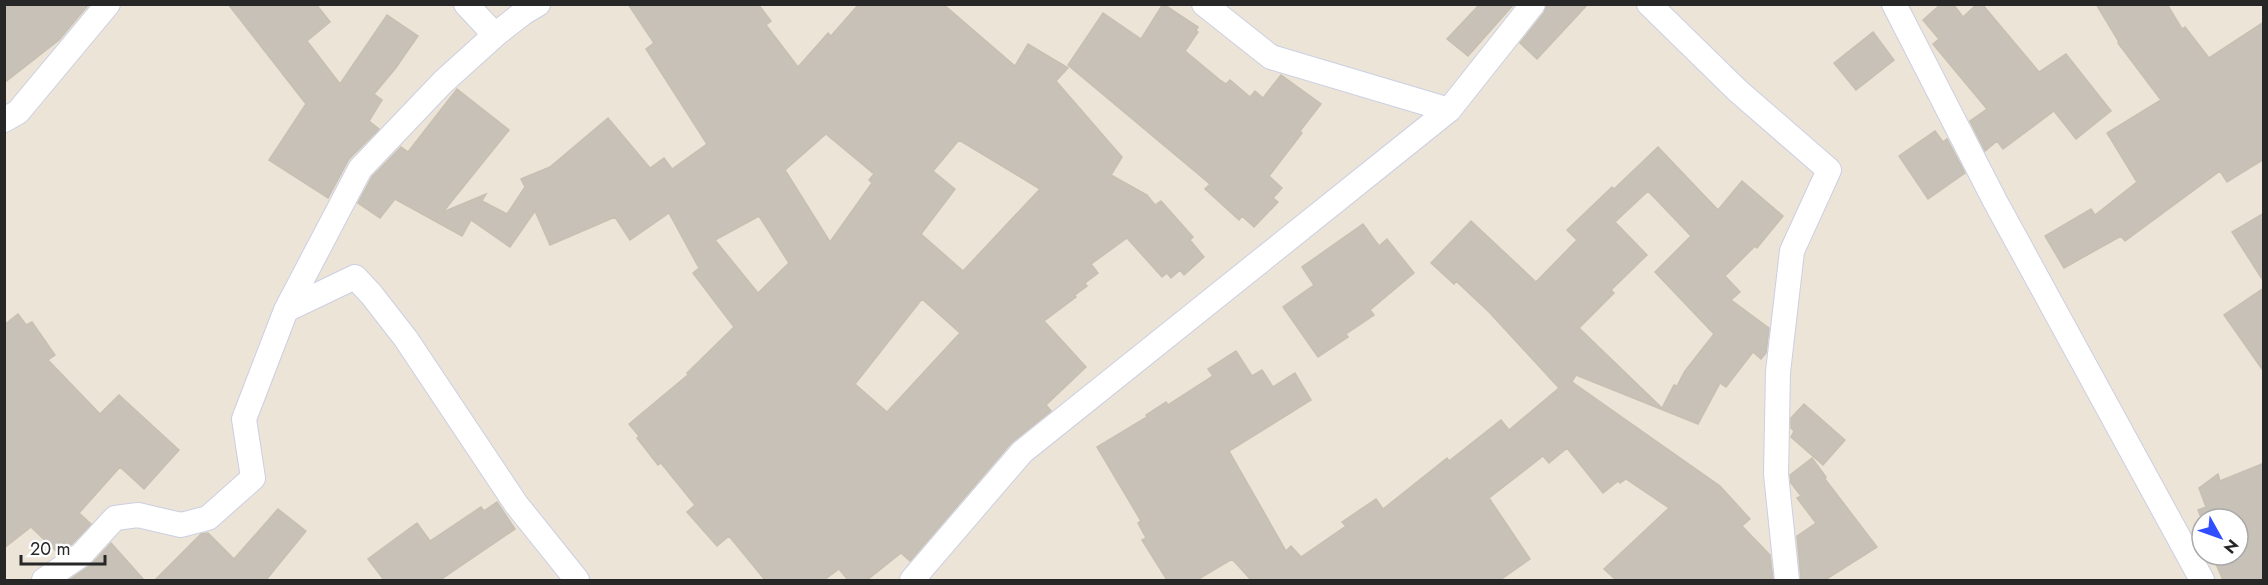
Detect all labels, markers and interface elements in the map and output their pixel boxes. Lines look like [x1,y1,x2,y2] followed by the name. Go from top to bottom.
[2190,507,2250,567] north arrow
[21,528,105,566] scale bar
[2218,534,2244,559] text: N
[30,536,70,562] text: 20 m

